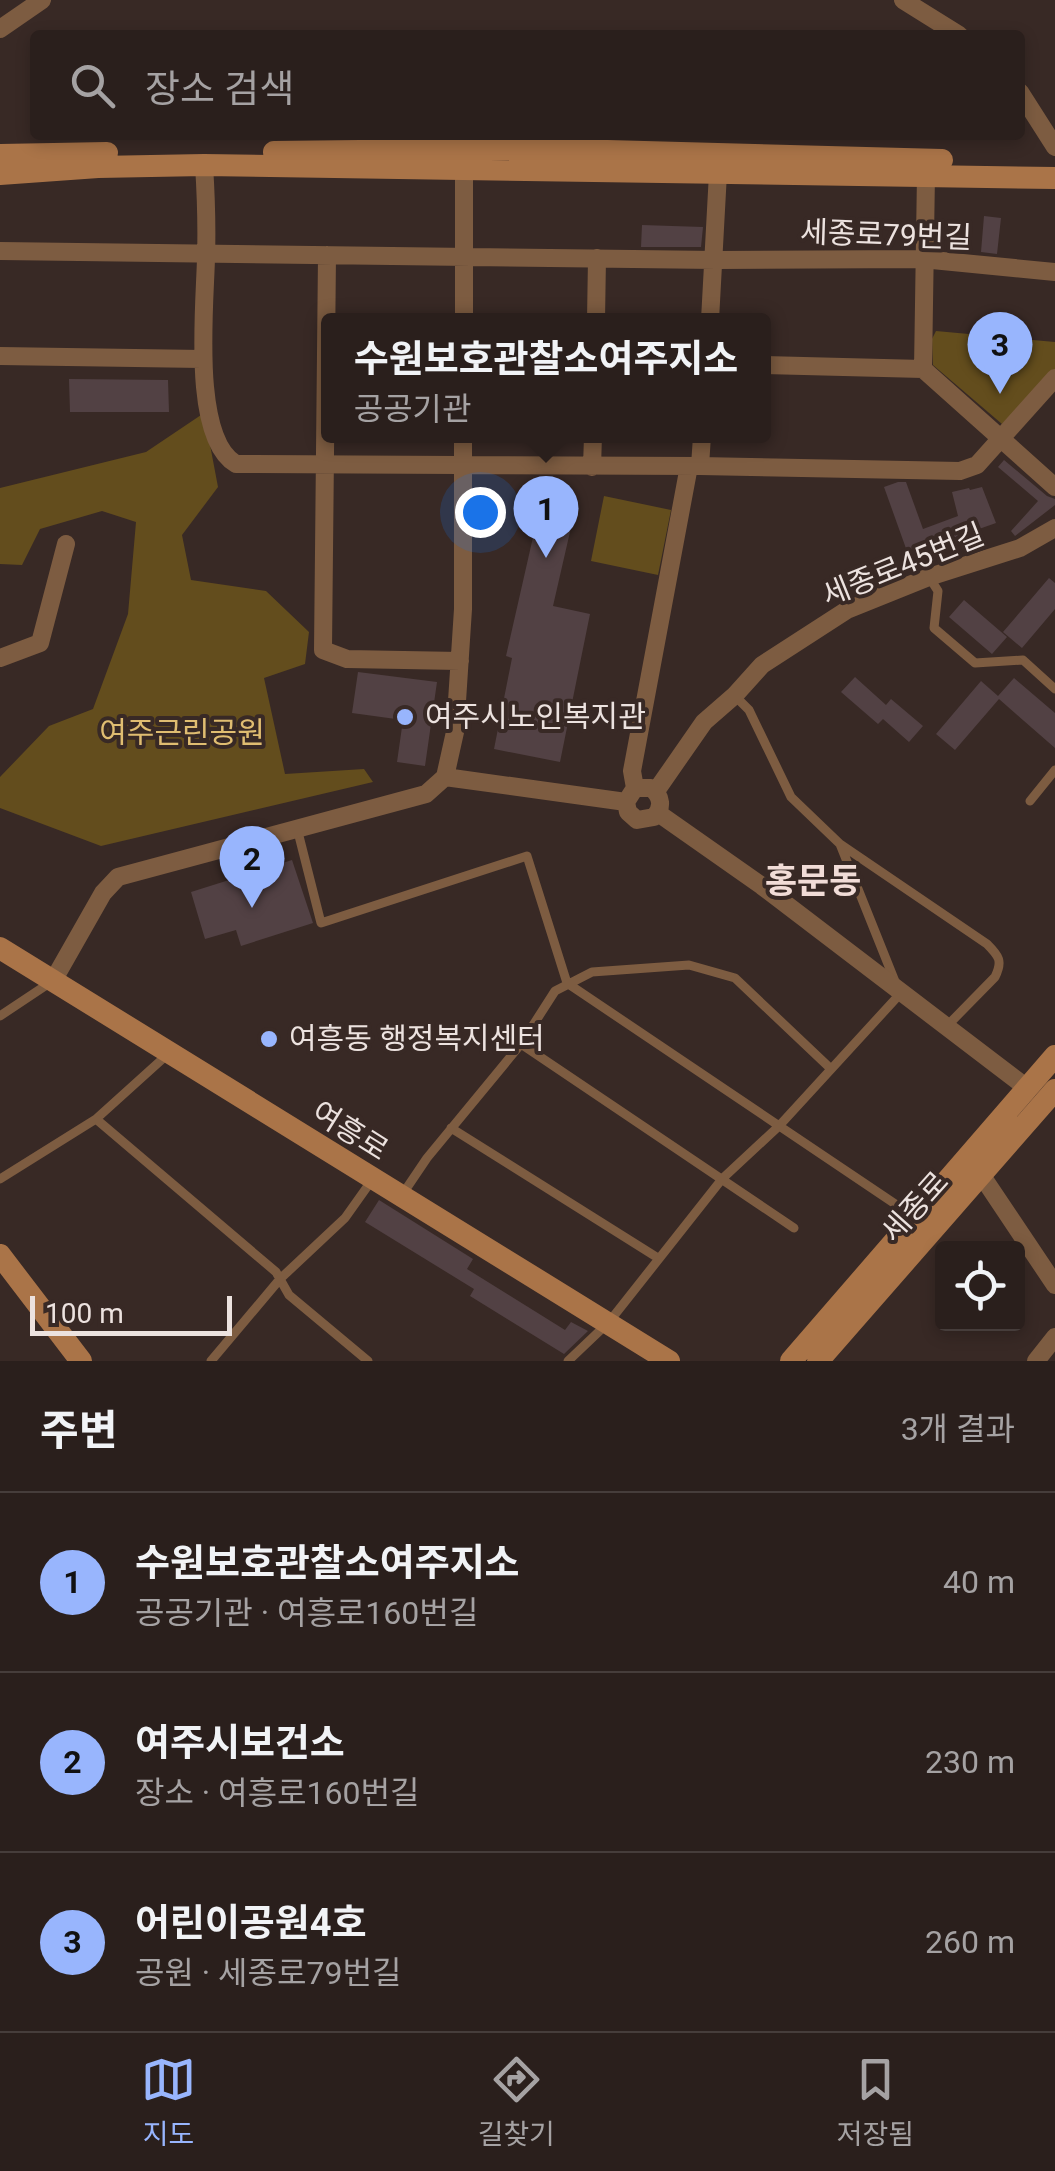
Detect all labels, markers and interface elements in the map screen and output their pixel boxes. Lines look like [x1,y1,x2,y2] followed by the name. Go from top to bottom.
[30,30,1025,140] search box
[65,58,120,113] icon: search
[145,67,294,111] text: 장소 검색
[800,214,972,255] street label: 세종로79번길
[968,312,1032,394] pin: 3
[321,313,771,443] popup
[354,337,738,381] text: 수원보호관찰소여주지소
[354,390,471,428] text: 공공기관
[514,476,578,558] pin: 1
[455,487,506,538] your location
[817,516,989,613] street label: 세종로45번길
[425,699,646,734] place label: 여주시노인복지관
[394,706,416,728] marker: 여주시노인복지관
[99,715,265,750] park label: 여주근린공원
[220,826,284,908] pin: 2
[765,861,861,902] district label: 홍문동
[289,1021,545,1056] place label: 여흥동 행정복지센터
[258,1028,280,1050] marker: 여흥동 행정복지센터
[306,1094,395,1167] street label: 여흥로
[874,1164,955,1249] street label: 세종로
[935,1241,1025,1331] map controls
[935,1241,1025,1331] button: locate
[30,1291,232,1336] scale bar
[45,1297,124,1330] text: 100 m
[40,1406,117,1455] text: 주변
[901,1410,1015,1448] text: 3개 결과
[135,1541,520,1585] text: 수원보호관찰소여주지소
[63,1563,82,1601] text: 1
[943,1563,1015,1601] text: 40 m
[135,1594,478,1632] text: 공공기관 · 여흥로160번길
[135,1721,345,1765] text: 여주시보건소
[63,1743,82,1781] text: 2
[925,1743,1015,1781] text: 230 m
[135,1774,419,1812] text: 장소 · 여흥로160번길
[135,1901,367,1945] text: 어린이공원4호
[63,1923,82,1961] text: 3
[925,1923,1015,1961] text: 260 m
[135,1954,401,1992] text: 공원 · 세종로79번길
[141,2052,196,2152] tab: 지도
[478,2052,555,2152] tab: 길찾기
[837,2052,914,2152] tab: 저장됨

